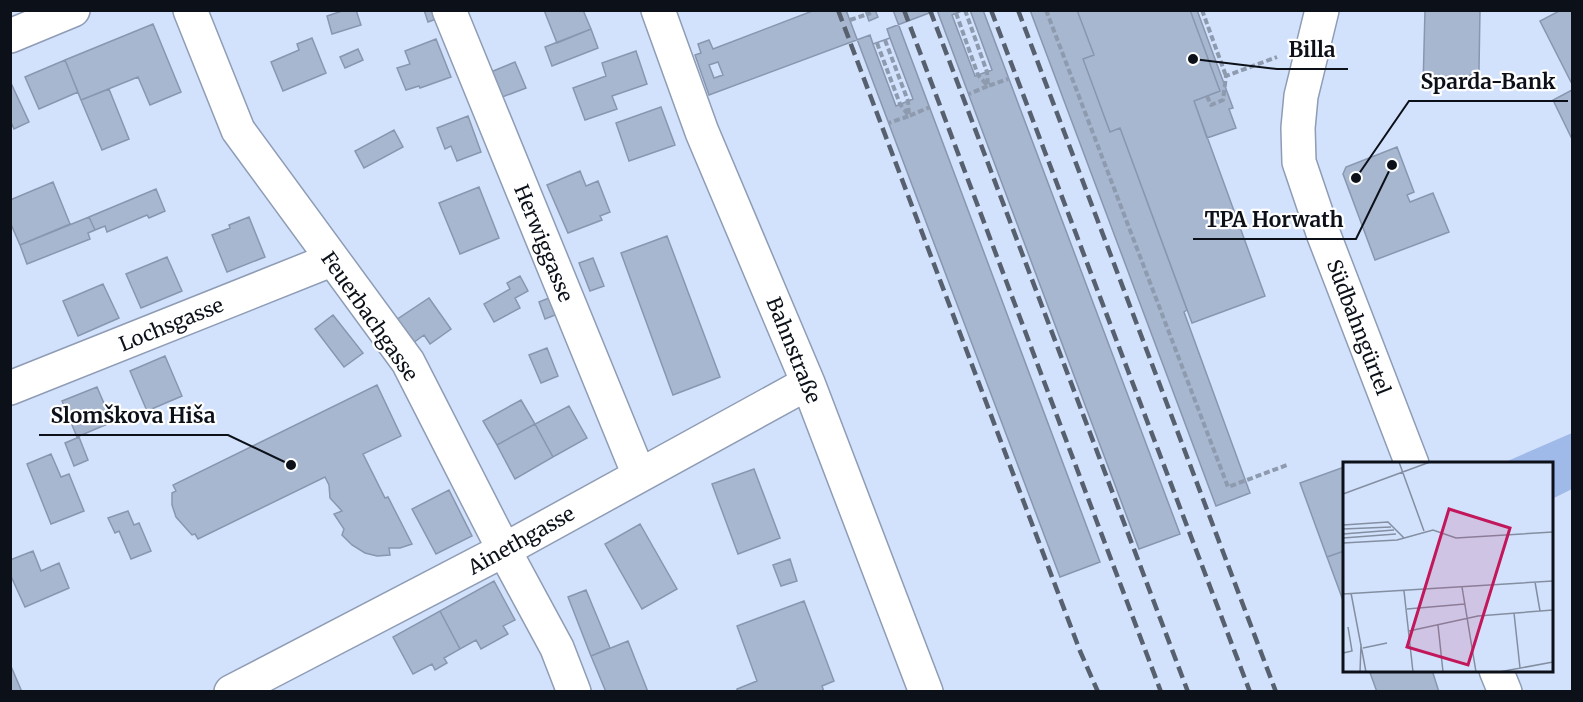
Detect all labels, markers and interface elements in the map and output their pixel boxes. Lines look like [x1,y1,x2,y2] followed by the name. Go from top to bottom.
[1277,30,1348,69] callout: Billa
[1288,36,1336,63] text: Billa
[1409,62,1568,101] callout: Sparda-Bank
[1420,68,1556,95] text: Sparda-Bank
[509,181,579,305] street label: Herwiggasse
[1193,200,1356,239] callout: TPA Horwath
[1205,206,1343,233] text: TPA Horwath
[316,246,424,386] street label: Feuerbachgasse
[1322,256,1396,398] street label: Südbahngürtel
[115,292,227,356] street label: Lochsgasse
[761,293,827,407] street label: Bahnstraße
[39,396,228,435] callout: Slomškova Hiša
[50,402,216,429] text: Slomškova Hiša
[1343,462,1553,672] inset map
[462,500,579,580] street label: Ainethgasse

